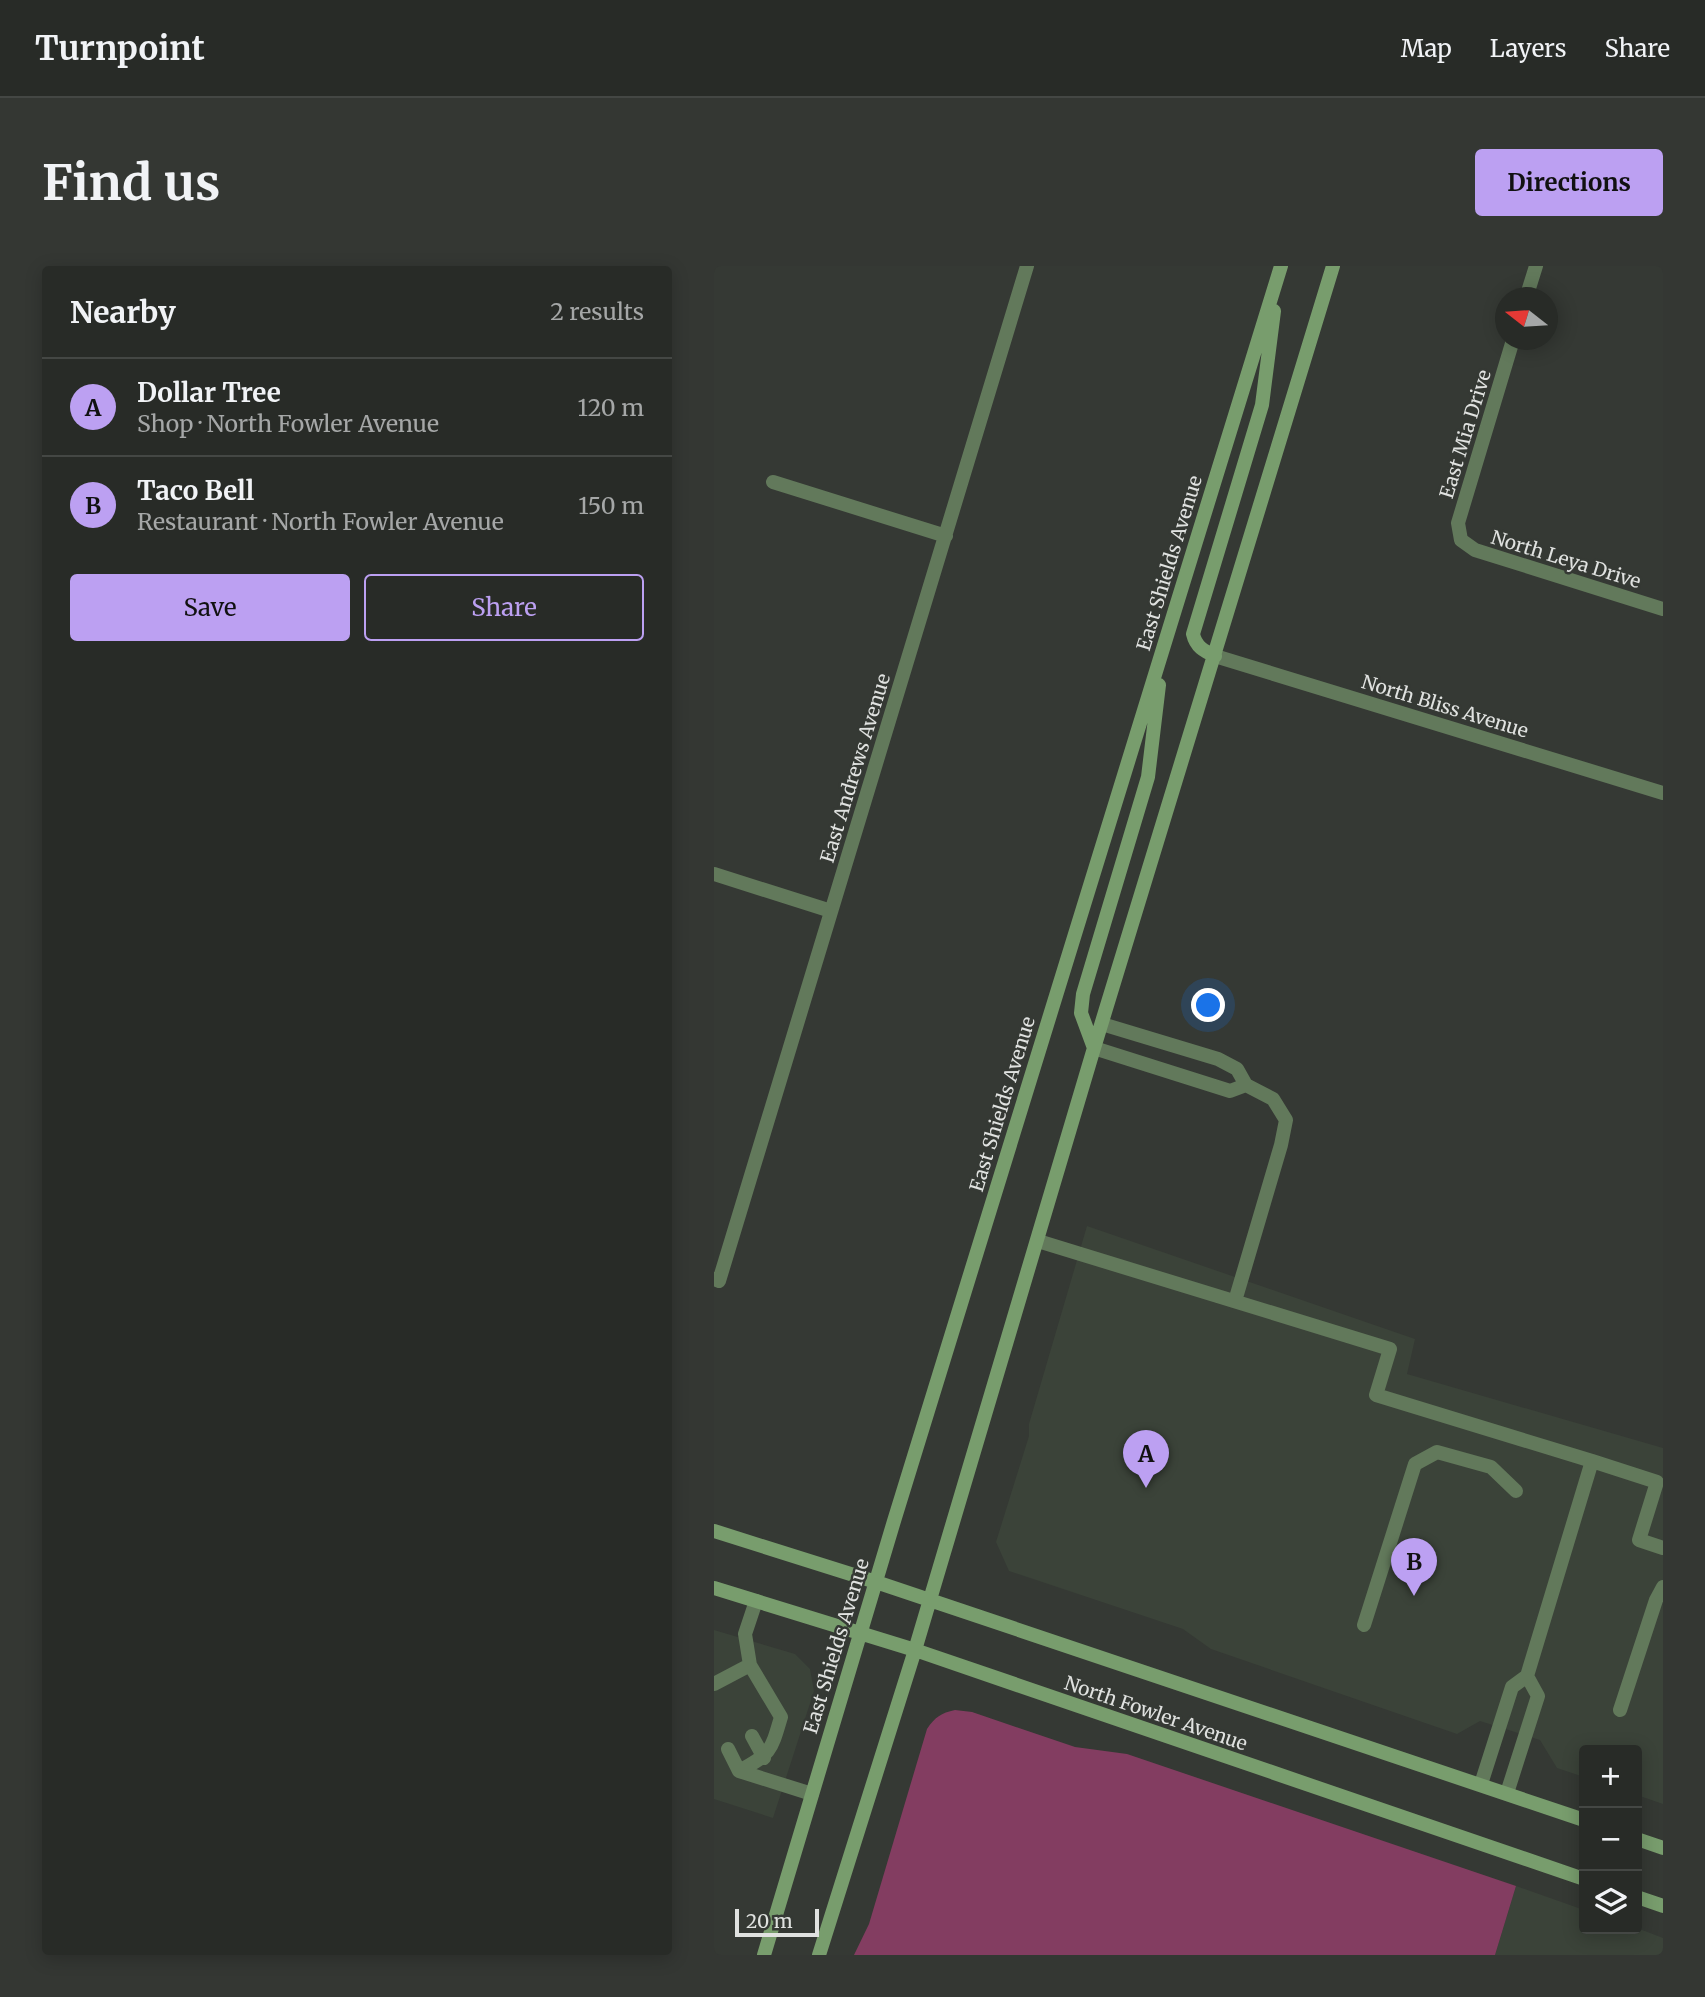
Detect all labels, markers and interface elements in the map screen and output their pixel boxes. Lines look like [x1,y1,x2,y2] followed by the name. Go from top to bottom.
[35,28,205,69] text: Turnpoint
[1401,33,1452,64] text: Map
[1490,33,1566,64] text: Layers
[1604,33,1670,64] text: Share
[1475,149,1663,216] button: Directions
[42,152,220,213] text: Find us
[1495,287,1558,350] north arrow
[70,293,176,331] text: Nearby
[550,297,644,326] text: 2 results
[1434,367,1496,501] street label: East Mia Drive
[137,376,281,409] text: Dollar Tree
[85,393,101,422] text: A
[578,393,644,422] text: 120 m
[137,409,439,438] text: Shop · North Fowler Avenue
[1131,473,1207,653] street label: East Shields Avenue
[137,474,254,507] text: Taco Bell
[85,491,101,520] text: B
[578,491,644,520] text: 150 m
[137,507,504,536] text: Restaurant · North Fowler Avenue
[1488,525,1644,593] street label: North Leya Drive
[70,574,350,641] button: Save
[364,574,644,641] button: Share
[1359,669,1531,743] street label: North Bliss Avenue
[815,670,895,865] street label: East Andrews Avenue
[1191,988,1225,1022] your location
[964,1014,1040,1194] street label: East Shields Avenue
[1123,1430,1169,1488] pin: A
[1391,1538,1437,1596] pin: B
[798,1556,874,1736] street label: East Shields Avenue
[1061,1670,1251,1756] street label: North Fowler Avenue
[1579,1745,1642,1934] map controls
[1579,1745,1642,1808] button: +
[1579,1808,1642,1871] button: −
[1579,1871,1642,1934] button: layers
[735,1906,819,1938] scale bar
[746,1909,793,1933] text: 20 m

